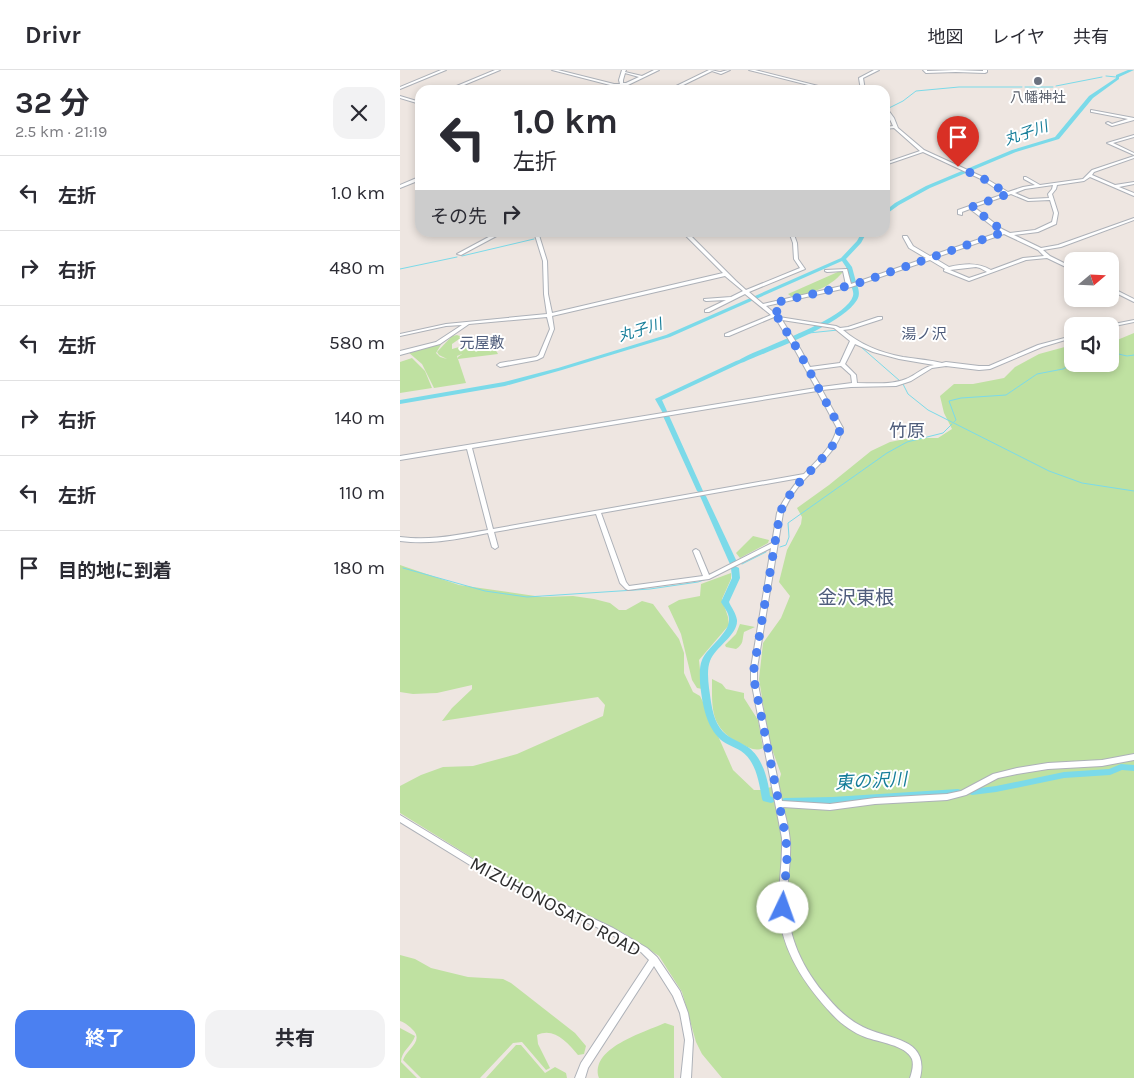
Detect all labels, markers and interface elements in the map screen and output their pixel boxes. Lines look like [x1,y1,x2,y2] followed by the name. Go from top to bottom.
[25,21,81,49] text: Drivr
[928,26,964,48] text: 地図
[992,26,1045,48] text: レイヤ
[1073,26,1109,48] text: 共有
[1032,75,1044,87] marker: 八幡神社
[15,85,89,121] text: 32 分
[333,87,385,139] button: close
[1010,89,1066,106] place label: 八幡神社
[513,101,618,142] text: 1.0 km
[430,105,495,170] icon: left
[937,116,979,167] pin
[1002,117,1052,149] water label: 丸子川
[15,122,107,141] text: 2.5 km · 21:19
[944,123,972,151] icon: arrive
[513,149,557,175] text: 左折
[15,179,43,207] icon: left
[331,182,385,204] text: 1.0 km
[58,185,96,207] text: 左折
[497,200,525,228] icon: right
[430,206,487,228] text: その先
[1064,252,1119,308] north arrow
[1064,252,1119,372] map controls
[15,254,43,282] icon: right
[329,257,385,279] text: 480 m
[58,260,96,282] text: 右折
[616,314,666,345] water label: 丸子川
[1064,317,1119,372] button: sound
[901,325,947,343] district label: 湯ノ沢
[15,329,43,357] icon: left
[329,332,385,354] text: 580 m
[459,334,505,352] district label: 元屋敷
[58,335,96,357] text: 左折
[15,404,43,432] icon: right
[335,407,385,429] text: 140 m
[58,410,96,432] text: 右折
[889,420,925,442] district label: 竹原
[15,479,43,507] icon: left
[339,482,385,504] text: 110 m
[58,485,96,507] text: 左折
[15,554,43,582] icon: arrive
[333,557,385,579] text: 180 m
[58,560,172,582] text: 目的地に到着
[818,587,894,609] district label: 金沢東根
[834,768,910,794] water label: 東の沢川
[466,852,645,961] street label: MIZUHONOSATO ROAD
[756,881,808,933] position arrow
[15,1010,195,1068] button: 終了
[205,1010,385,1068] button: 共有

